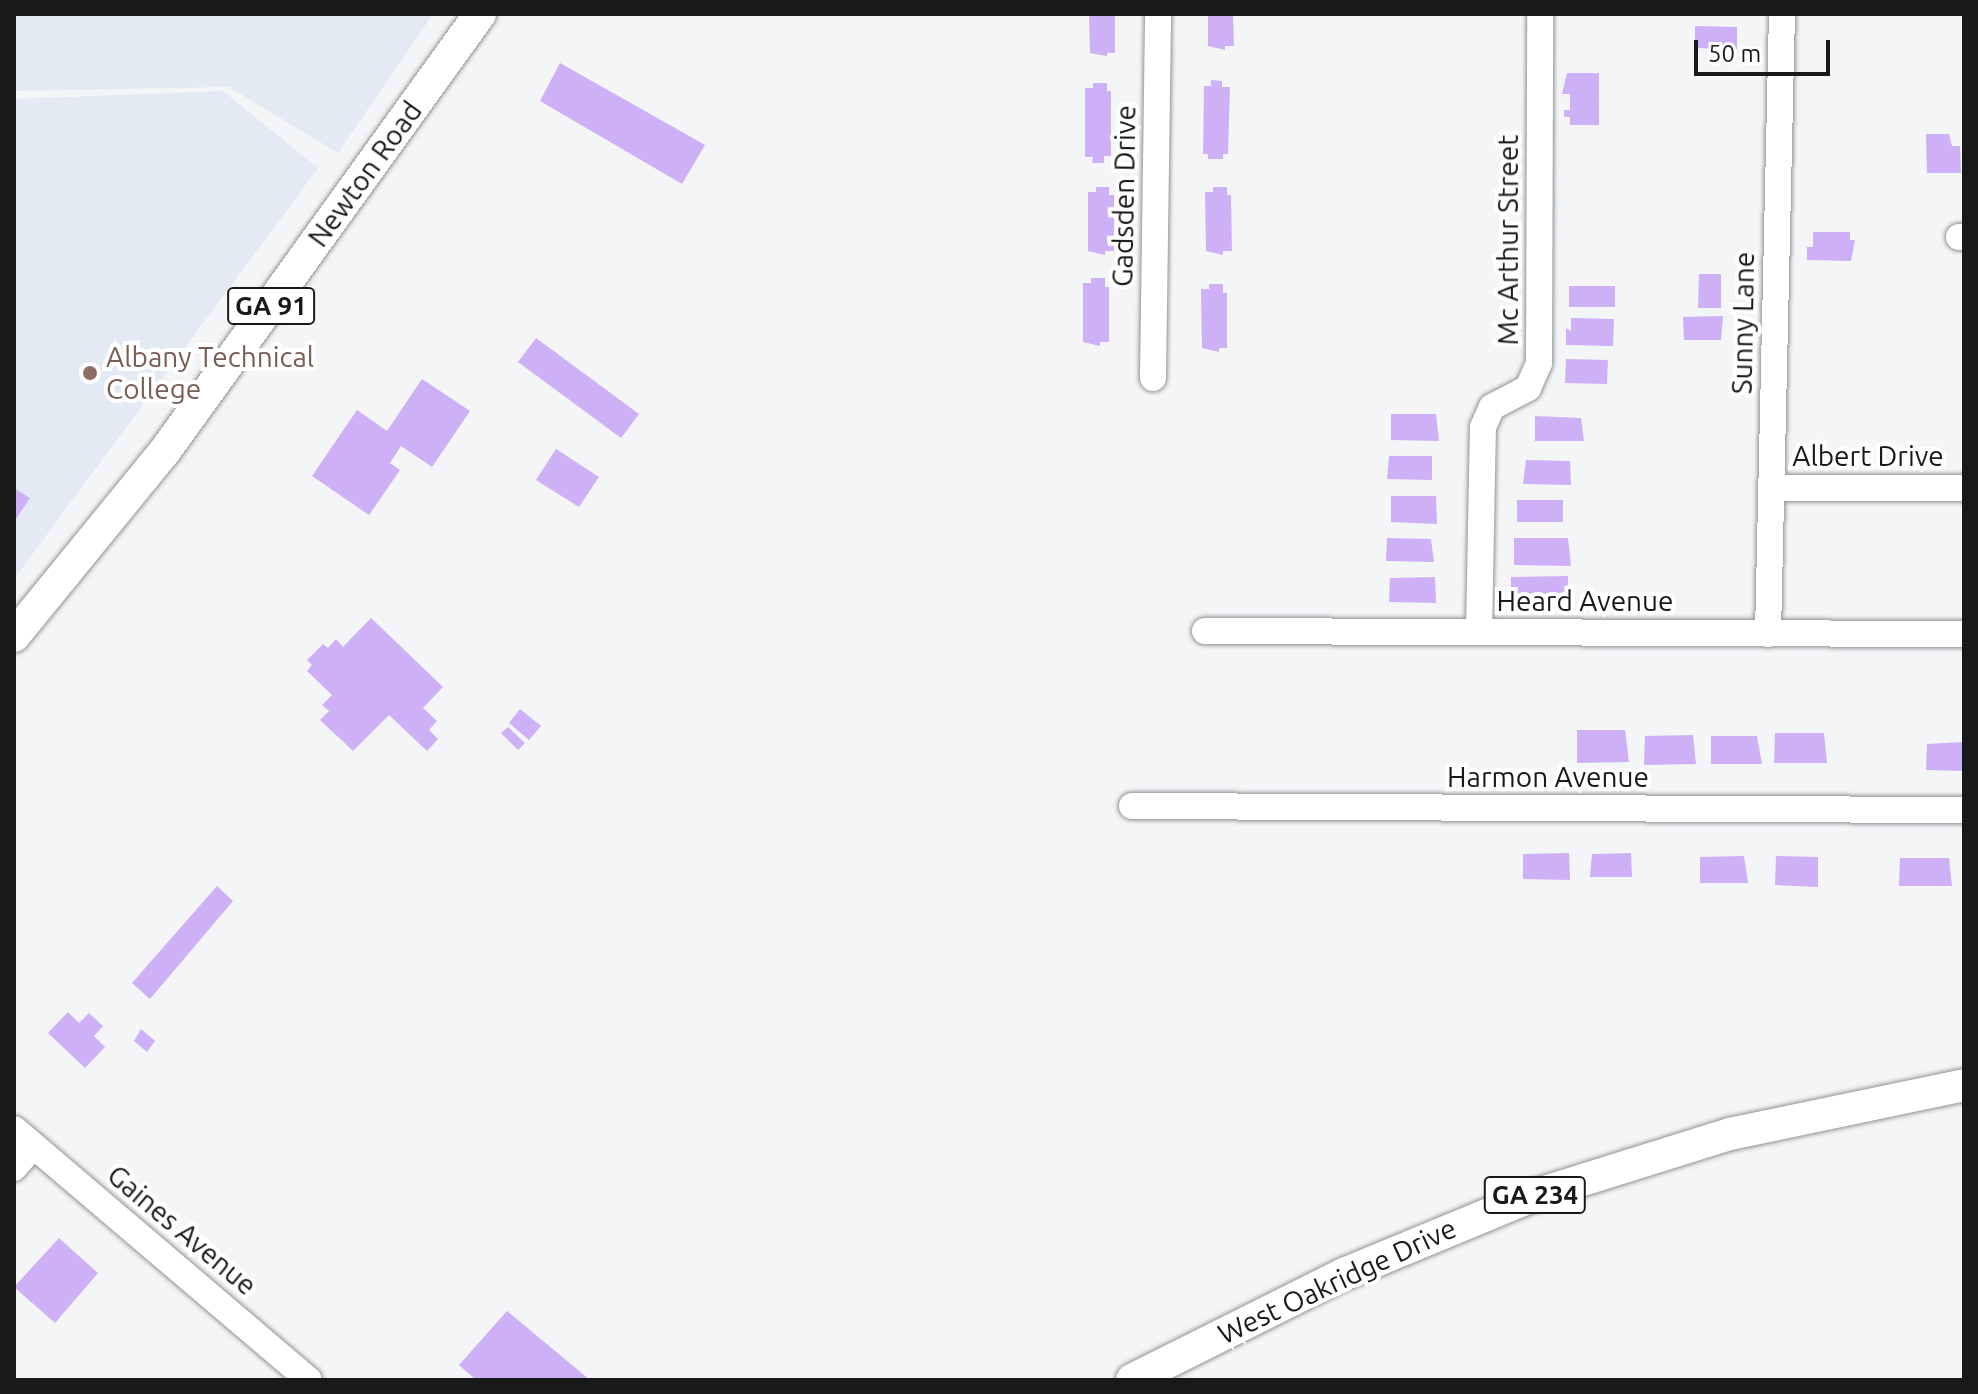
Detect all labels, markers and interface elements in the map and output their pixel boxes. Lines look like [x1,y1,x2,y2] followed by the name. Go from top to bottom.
[1698,24,1834,74] scale bar
[1708,40,1761,67] text: 50 m
[301,95,429,253] street label: Newton Road
[1106,105,1142,287] street label: Gadsden Drive
[1491,135,1525,345] street label: Mc Arthur Street
[1725,251,1761,395] street label: Sunny Lane
[227,284,315,328] road number: GA 91
[106,340,314,406] place label: Albany Technical College
[81,364,99,382] marker: Albany Technical College
[1792,439,1944,473] street label: Albert Drive
[1496,584,1674,618] street label: Heard Avenue
[1447,760,1649,794] street label: Harmon Avenue
[101,1158,263,1302] street label: Gaines Avenue
[1483,1173,1587,1217] road number: GA 234
[1213,1211,1461,1351] street label: West Oakridge Drive

